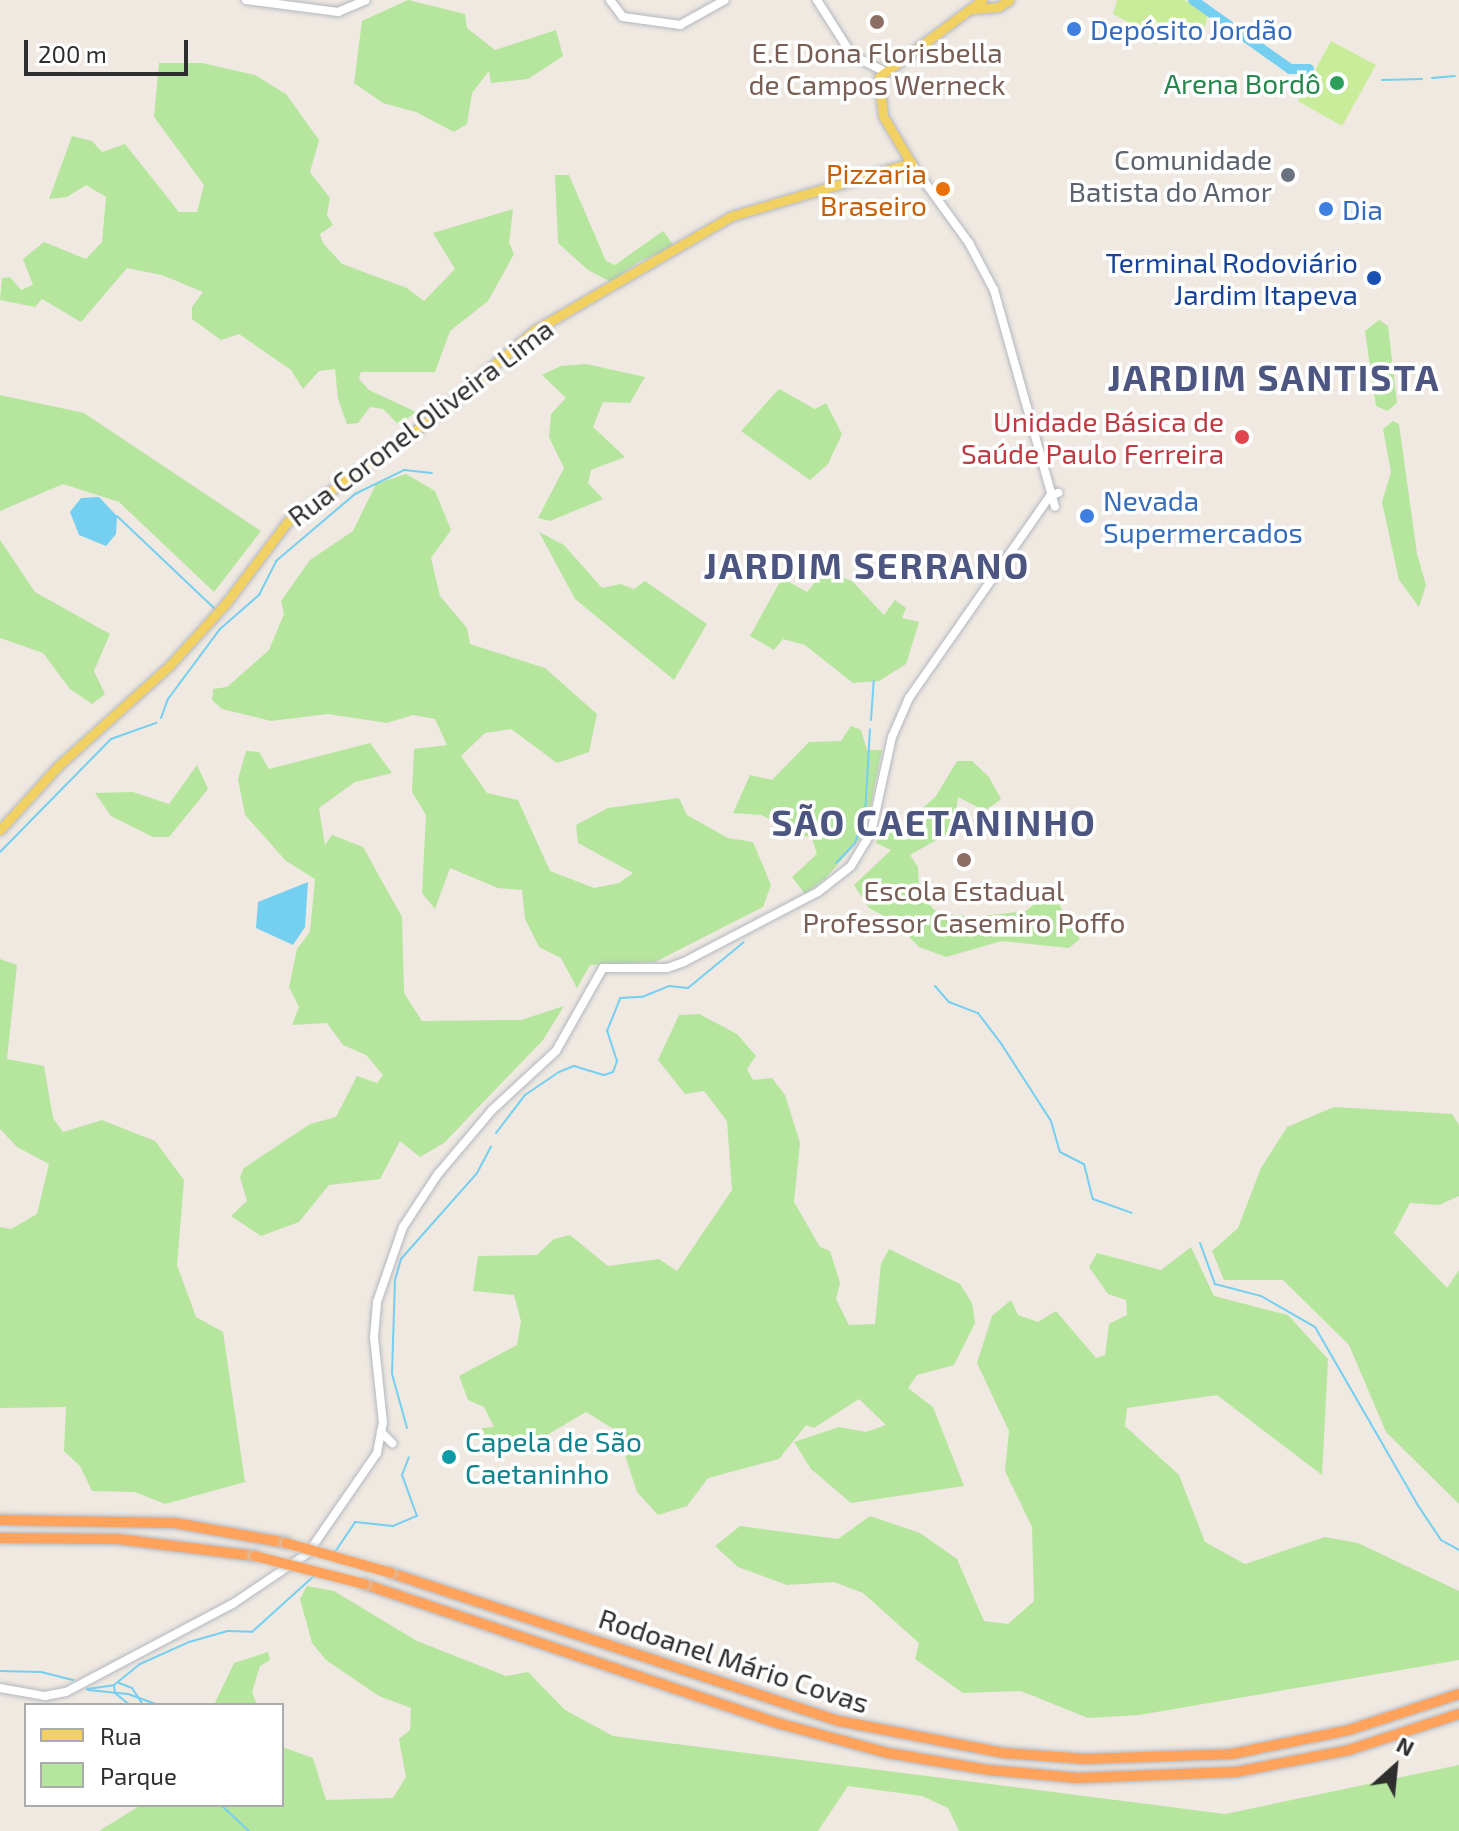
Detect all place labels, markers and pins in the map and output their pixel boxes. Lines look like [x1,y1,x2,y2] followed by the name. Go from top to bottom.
[1090,12,1293,46] place label: Depósito Jordão
[868,13,886,31] marker: E.E Dona Florisbella de Campos Werneck
[1065,20,1083,38] marker: Depósito Jordão
[748,35,1006,101] place label: E.E Dona Florisbella de Campos Werneck
[1164,66,1321,100] place label: Arena Bordô
[1328,74,1346,92] marker: Arena Bordô
[1068,142,1272,208] place label: Comunidade Batista do Amor
[820,156,927,222] place label: Pizzaria Braseiro
[1279,166,1297,184] marker: Comunidade Batista do Amor
[934,180,952,198] marker: Pizzaria Braseiro
[1342,192,1383,226] place label: Dia
[1317,200,1335,218] marker: Dia
[1105,245,1358,311] place label: Terminal Rodoviário Jardim Itapeva
[1365,269,1383,287] marker: Terminal Rodoviário Jardim Itapeva
[961,404,1224,470] place label: Unidade Básica de Saúde Paulo Ferreira
[1231,426,1253,448] marker: Unidade Básica de Saúde Paulo Ferreira
[1103,483,1303,549] place label: Nevada Supermercados
[1078,507,1096,525] marker: Nevada Supermercados
[955,851,973,869] marker: Escola Estadual Professor Casemiro Poffo
[802,873,1126,939] place label: Escola Estadual Professor Casemiro Poffo
[465,1424,642,1490] place label: Capela de São Caetaninho
[440,1448,458,1466] marker: Capela de São Caetaninho

